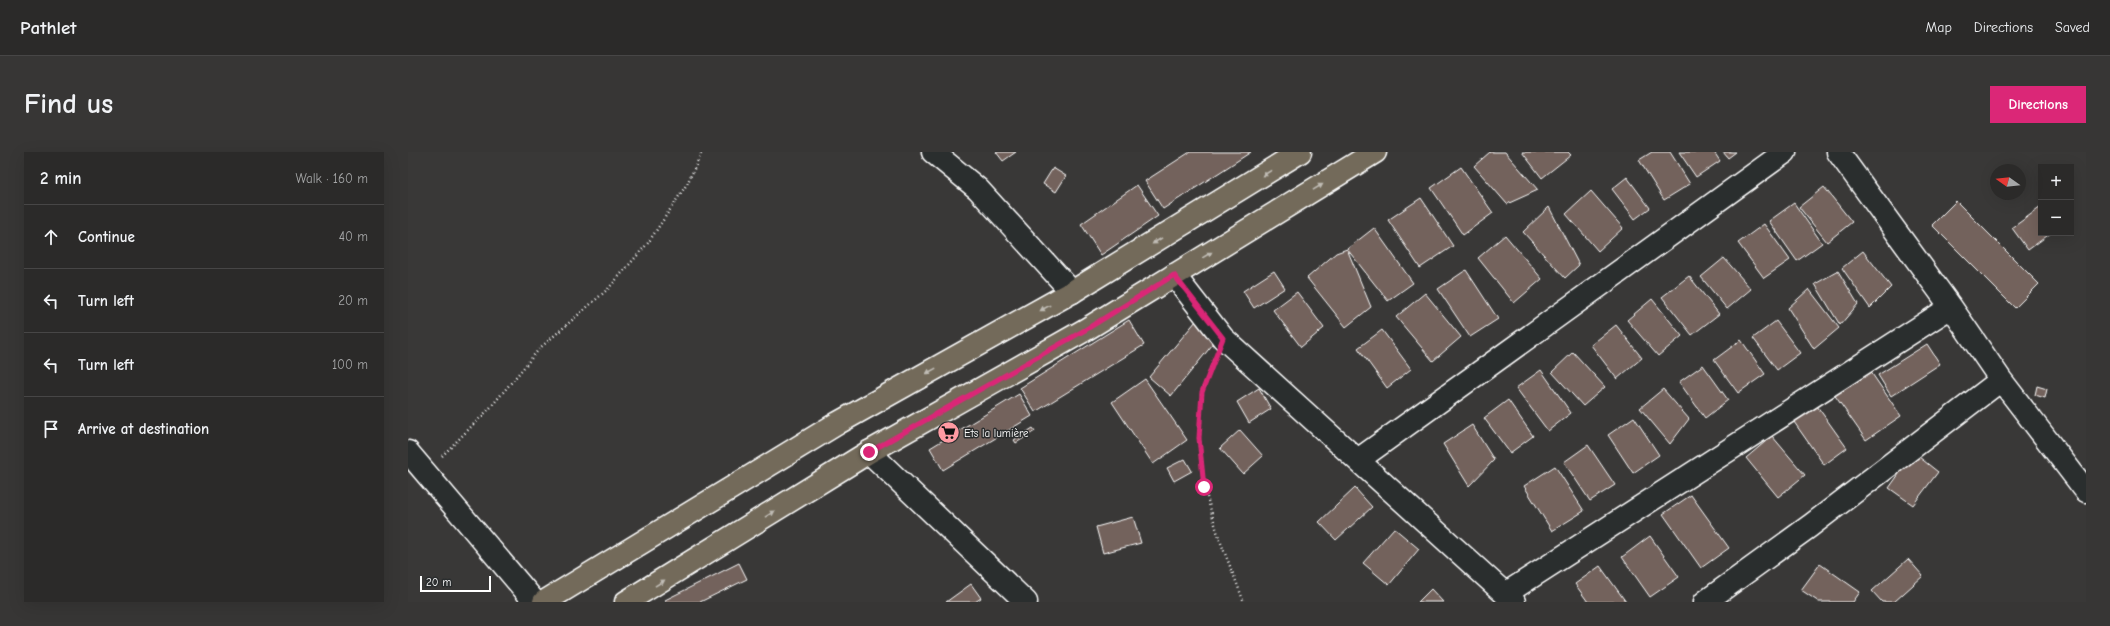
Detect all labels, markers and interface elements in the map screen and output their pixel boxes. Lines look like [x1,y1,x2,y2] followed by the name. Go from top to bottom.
[20,17,76,39] text: Pathlet
[1925,19,1952,36] text: Map
[1974,19,2033,36] text: Directions
[2055,19,2090,36] text: Saved
[1990,86,2086,123] button: Directions
[24,88,113,120] text: Find us
[1990,164,2026,200] north arrow
[2038,164,2074,236] map controls
[2038,164,2074,200] button: +
[40,169,81,188] text: 2 min
[1261,169,1273,176] one-way arrow
[296,171,368,186] text: Walk · 160 m
[1313,183,1323,191] one-way arrow
[2038,200,2074,236] button: −
[40,226,62,248] icon: ahead
[78,228,135,246] text: Continue
[339,229,368,244] text: 40 m
[1151,238,1162,245] one-way arrow
[1202,251,1212,259] one-way arrow
[40,290,62,312] icon: left
[78,292,134,310] text: Turn left
[338,293,368,308] text: 20 m
[1039,304,1051,311] one-way arrow
[40,354,62,376] icon: left
[78,356,134,374] text: Turn left
[332,357,368,372] text: 100 m
[925,367,937,374] one-way arrow
[40,418,62,440] icon: arrive
[78,420,209,438] text: Arrive at destination
[936,420,962,446] supermarket icon: Ets la lumière
[964,427,1029,440] place label: Ets la lumière
[860,443,878,461] route end
[1195,478,1213,496] route start
[764,510,776,517] one-way arrow
[420,574,491,593] scale bar
[426,576,451,589] text: 20 m
[654,579,666,586] one-way arrow

